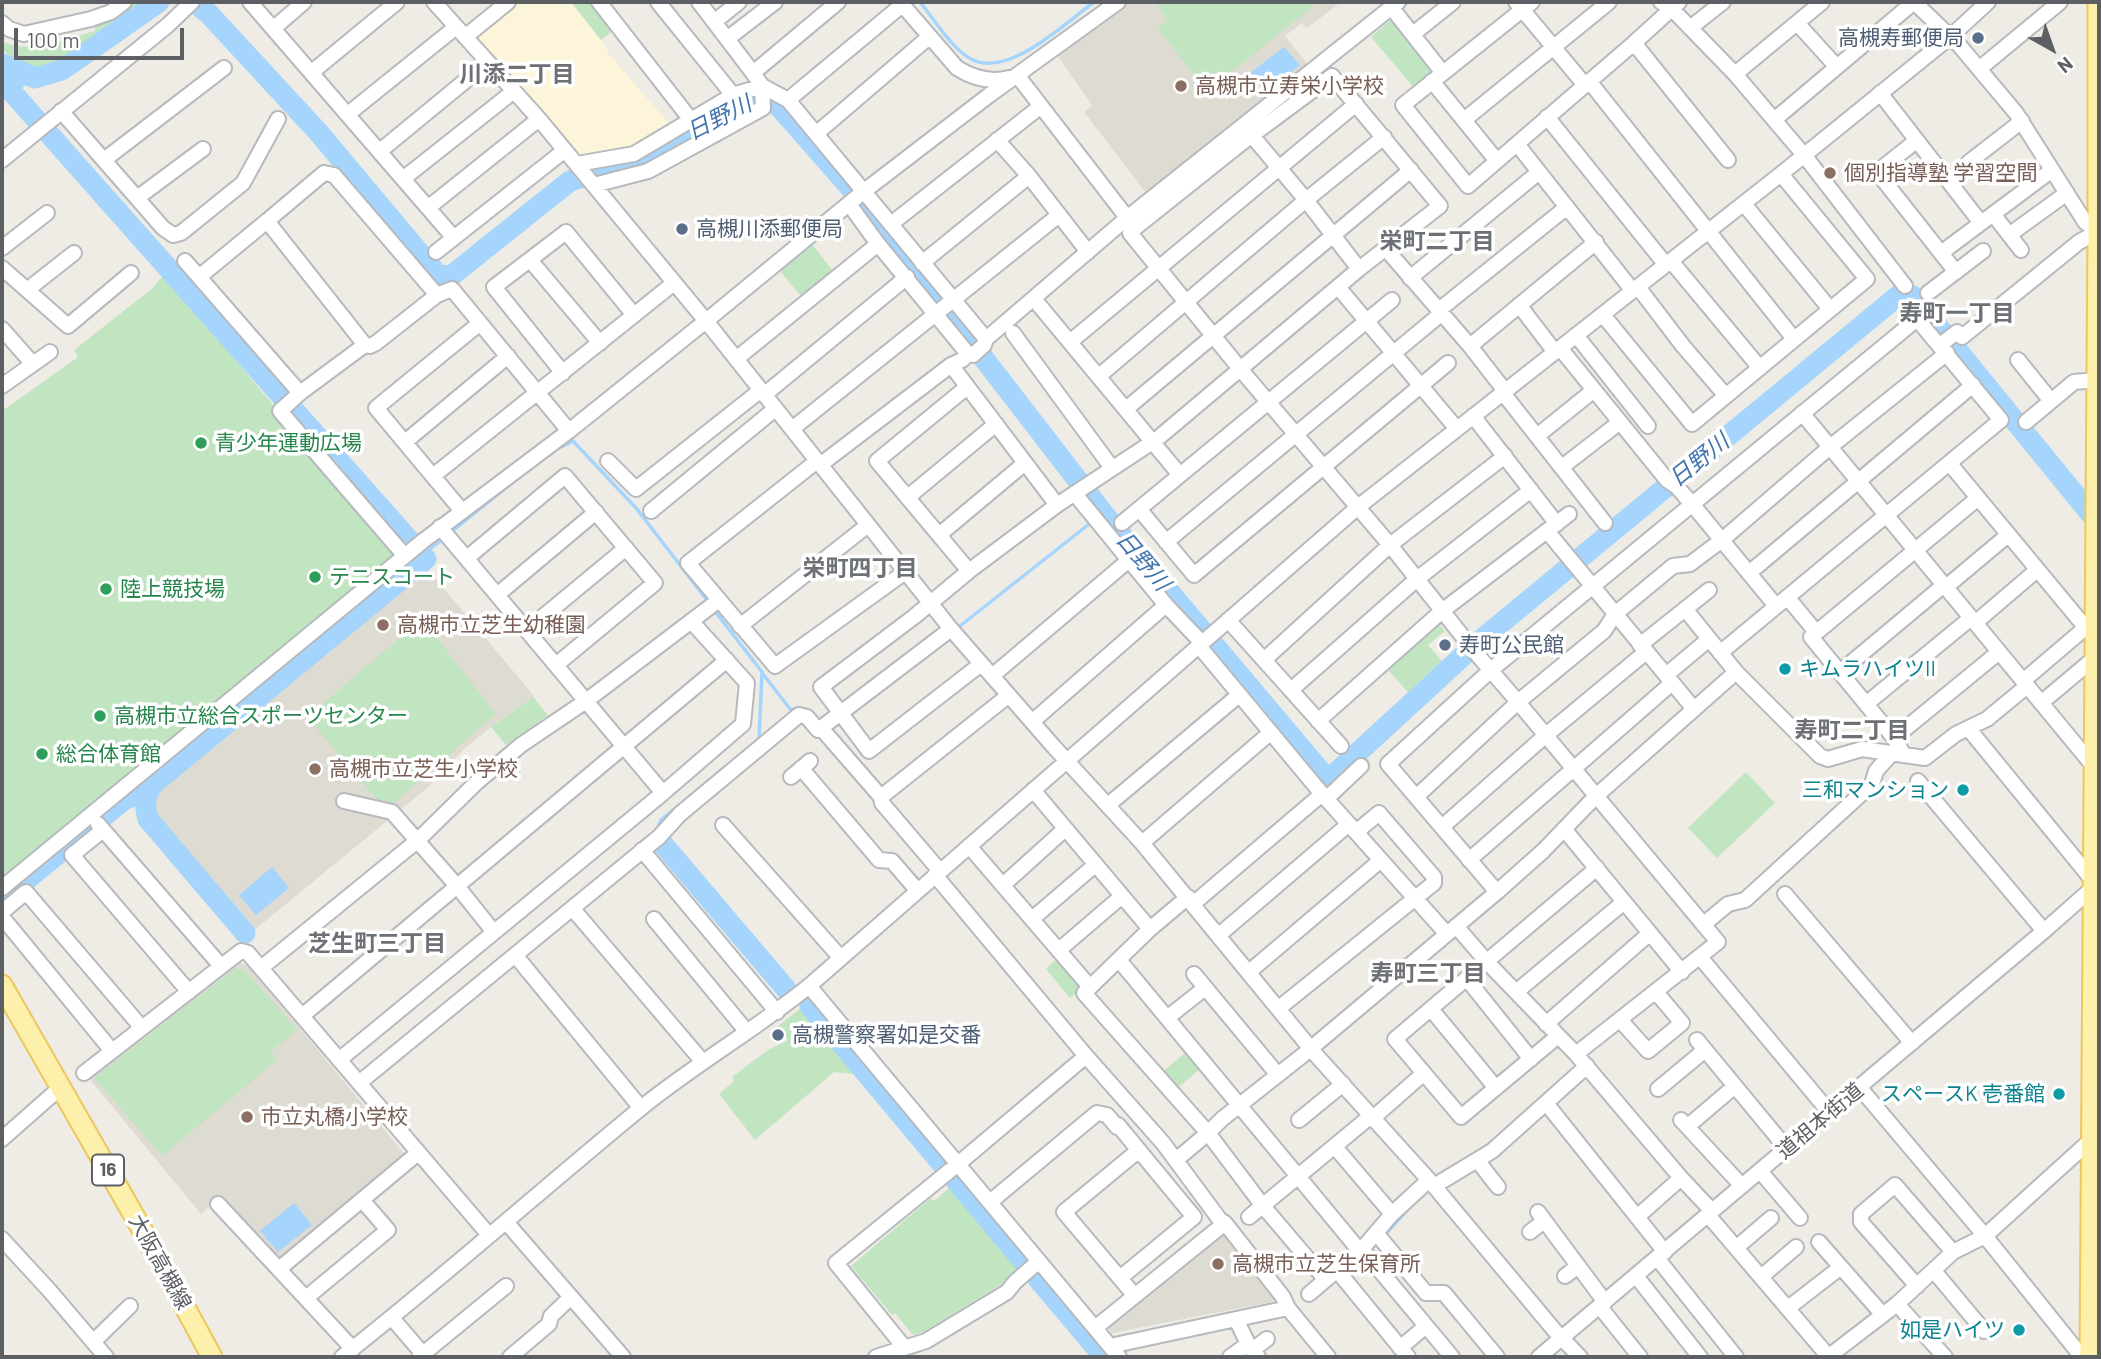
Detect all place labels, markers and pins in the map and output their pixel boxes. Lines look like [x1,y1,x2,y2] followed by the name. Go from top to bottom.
[1838,25,1964,51] place label: 高槻寿郵便局
[1970,30,1986,46] marker: 高槻寿郵便局
[1195,73,1384,99] place label: 高槻市立寿栄小学校
[1173,78,1189,94] marker: 高槻市立寿栄小学校
[1844,160,2037,186] place label: 個別指導塾 学習空間
[1822,165,1838,181] marker: 個別指導塾 学習空間
[696,216,843,242] place label: 高槻川添郵便局
[674,221,690,237] marker: 高槻川添郵便局
[215,430,362,456] place label: 青少年運動広場
[193,435,209,451] marker: 青少年運動広場
[329,564,455,590] place label: テニスコート
[307,569,323,585] marker: テニスコート
[120,576,225,602] place label: 陸上競技場
[98,581,114,597] marker: 陸上競技場
[397,612,586,638] place label: 高槻市立芝生幼稚園
[375,617,391,633] marker: 高槻市立芝生幼稚園
[1459,632,1564,658] place label: 寿町公民館
[1437,637,1453,653] marker: 寿町公民館
[1799,656,1936,682] place label: キムラハイツII
[1777,661,1793,677] marker: キムラハイツII
[114,703,408,729] place label: 高槻市立総合スポーツセンター
[92,708,108,724] marker: 高槻市立総合スポーツセンター
[56,741,161,767] place label: 総合体育館
[34,746,50,762] marker: 総合体育館
[329,756,518,782] place label: 高槻市立芝生小学校
[307,761,323,777] marker: 高槻市立芝生小学校
[1802,777,1949,803] place label: 三和マンション
[1955,782,1971,798] marker: 三和マンション
[792,1022,981,1048] place label: 高槻警察署如是交番
[770,1027,786,1043] marker: 高槻警察署如是交番
[1881,1081,2045,1107] place label: スペースK 壱番館
[2051,1086,2067,1102] marker: スペースK 壱番館
[261,1104,408,1130] place label: 市立丸橋小学校
[239,1109,255,1125] marker: 市立丸橋小学校
[1232,1251,1421,1277] place label: 高槻市立芝生保育所
[1210,1256,1226,1272] marker: 高槻市立芝生保育所
[1900,1317,2005,1343] place label: 如是ハイツ
[2011,1322,2027,1338] marker: 如是ハイツ

